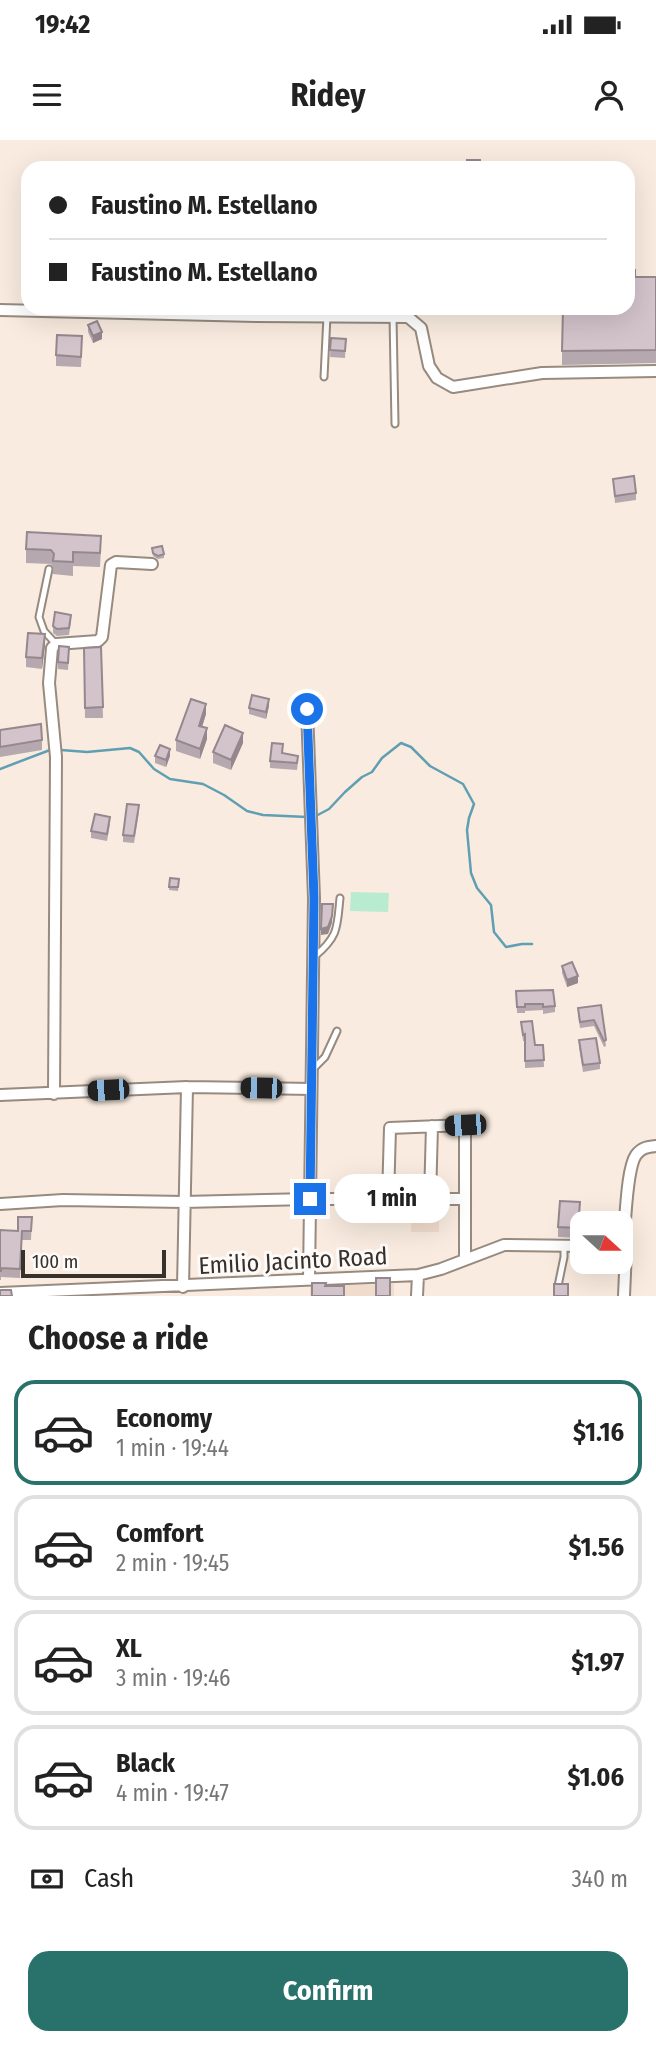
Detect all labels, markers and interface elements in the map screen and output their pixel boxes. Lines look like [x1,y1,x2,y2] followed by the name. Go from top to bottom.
[35,9,90,40] text: 19:42
[28,76,66,114] icon: menu
[291,76,365,114] text: Ridey
[590,76,628,114] icon: person
[91,190,318,221] text: Faustino M. Estellano
[91,257,318,288] text: Faustino M. Estellano
[291,693,323,725] route start
[240,1077,283,1099] car
[87,1078,130,1102] car
[444,1113,487,1137] car
[334,1174,450,1224] callout: 1 min
[294,1183,326,1215] route end
[367,1184,417,1212] text: 1 min
[570,1211,634,1274] north arrow
[570,1211,633,1274] map controls
[198,1242,388,1280] street label: Emilio Jacinto Road
[21,1247,166,1279] scale bar
[32,1250,78,1273] text: 100 m
[28,1319,209,1357] text: Choose a ride
[32,1401,95,1464] icon: car
[116,1403,212,1434] text: Economy
[573,1417,624,1448] text: $1.16
[116,1434,229,1462] text: 1 min · 19:44
[32,1516,95,1579] icon: car
[116,1518,204,1549] text: Comfort
[568,1532,624,1563] text: $1.56
[116,1549,229,1577] text: 2 min · 19:45
[32,1631,95,1694] icon: car
[116,1633,142,1664] text: XL
[571,1647,624,1678] text: $1.97
[116,1664,231,1692] text: 3 min · 19:46
[32,1746,95,1809] icon: car
[116,1748,175,1779] text: Black
[568,1762,624,1793] text: $1.06
[116,1779,229,1807] text: 4 min · 19:47
[28,1860,66,1898] icon: cash
[84,1863,134,1894] text: Cash
[572,1865,628,1893] text: 340 m
[28,1951,628,2031] button: Confirm

